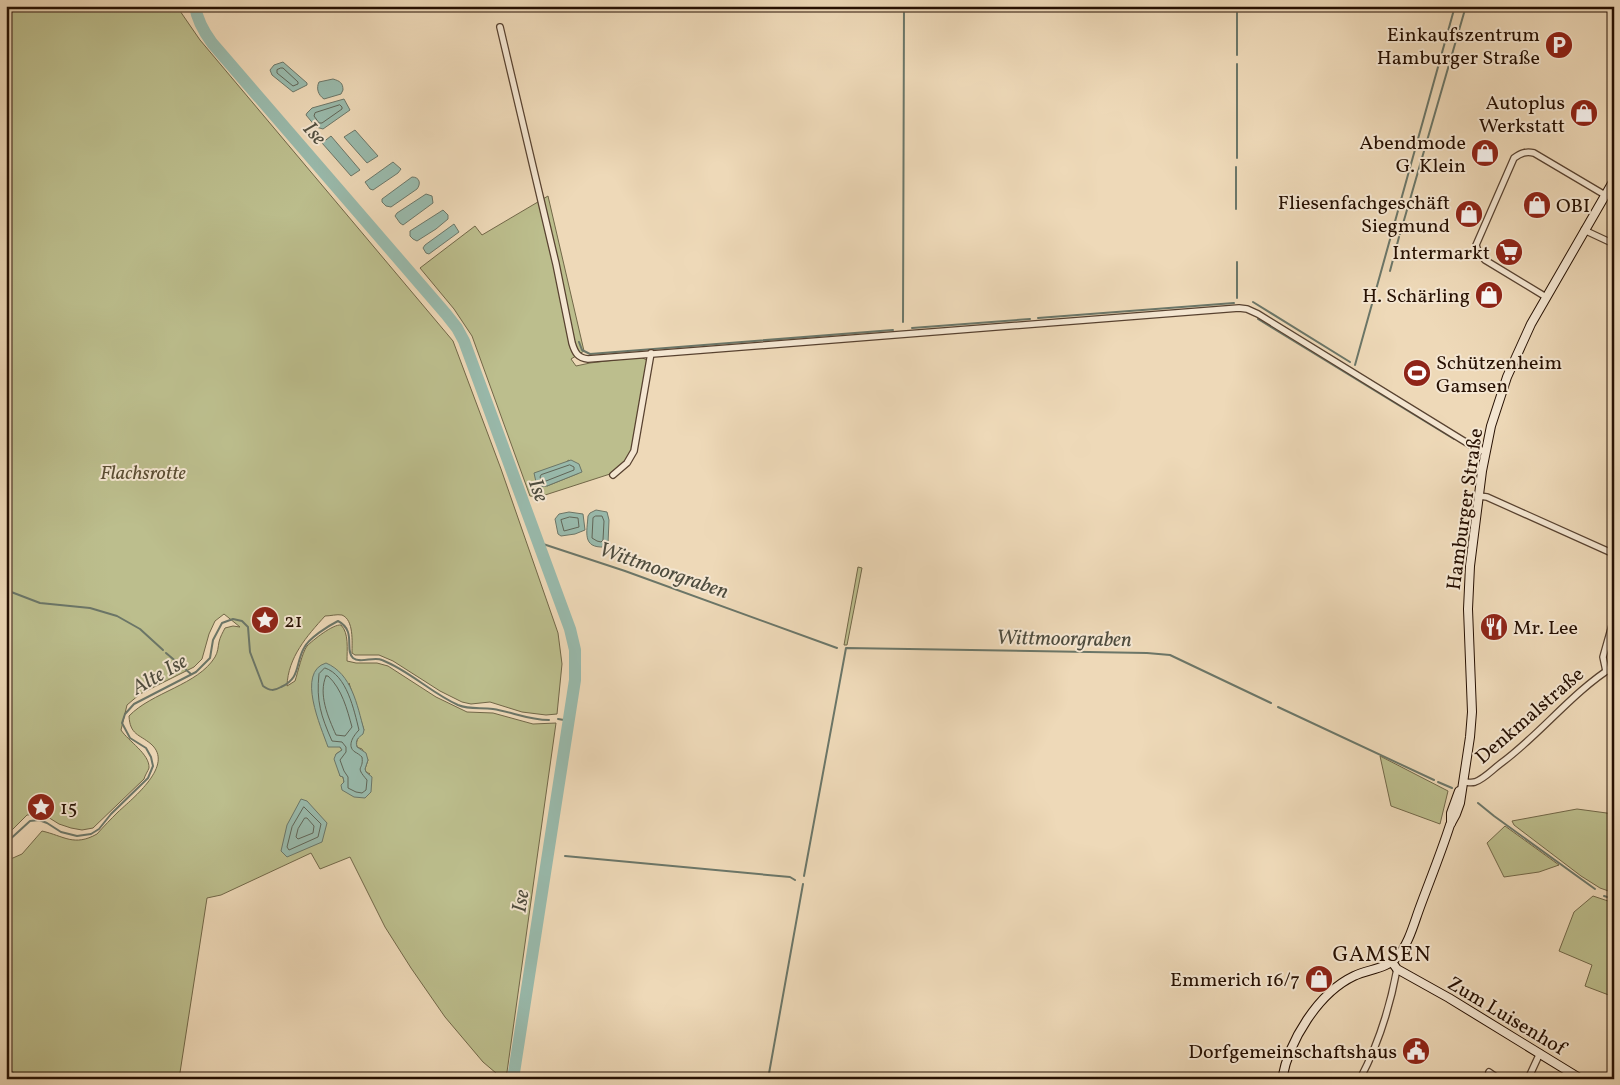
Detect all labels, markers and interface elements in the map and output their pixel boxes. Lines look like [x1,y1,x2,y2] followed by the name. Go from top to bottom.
[1377,22,1540,73] place label: Einkaufszentrum Hamburger Straße
[1544,30,1574,60] parking icon: Einkaufszentrum Hamburger Straße
[1479,90,1565,141] place label: Autoplus Werkstatt
[1569,98,1599,128] shop icon: Autoplus Werkstatt
[295,116,332,152] water label: Ise
[1359,130,1466,181] place label: Abendmode G. Klein
[1470,138,1500,168] shop icon: Abendmode G. Klein
[1278,190,1450,241] place label: Fliesenfachgeschäft Siegmund
[1522,190,1552,220] shop icon: OBI
[1556,193,1590,221] place label: OBI
[1454,199,1484,229] shop icon: Fliesenfachgeschäft Siegmund
[1494,237,1524,267] supermarket icon: Intermarkt
[1392,240,1490,268] place label: Intermarkt
[1474,280,1504,310] shop icon: H. Schärling
[1362,283,1470,311] place label: H. Schärling
[1436,350,1562,401] place label: Schützenheim Gamsen
[1402,358,1432,388] sports icon: Schützenheim Gamsen
[1441,426,1491,592] street label: Hamburger Straße
[100,460,187,488] park label: Flachsrotte
[520,475,555,507] water label: Ise
[595,536,732,607] water label: Wittmoorgraben
[250,605,280,635] place icon: 21
[284,608,303,636] place label: 21
[1479,612,1509,642] restaurant icon: Mr. Lee
[1513,615,1578,643] place label: Mr. Lee
[996,624,1132,655] water label: Wittmoorgraben
[126,648,193,703] water label: Alte Ise
[1470,661,1591,772] street label: Denkmalstraße
[26,792,56,822] place icon: 15
[60,795,77,823] place label: 15
[505,887,538,915] water label: Ise
[1332,940,1432,971] district label: GAMSEN
[1304,964,1334,994] shop icon: Emmerich 16/7
[1170,967,1300,995] place label: Emmerich 16/7
[1442,970,1572,1064] street label: Zum Luisenhof
[1401,1036,1431,1066] public building icon: Dorfgemeinschaftshaus
[1188,1039,1397,1067] place label: Dorfgemeinschaftshaus

